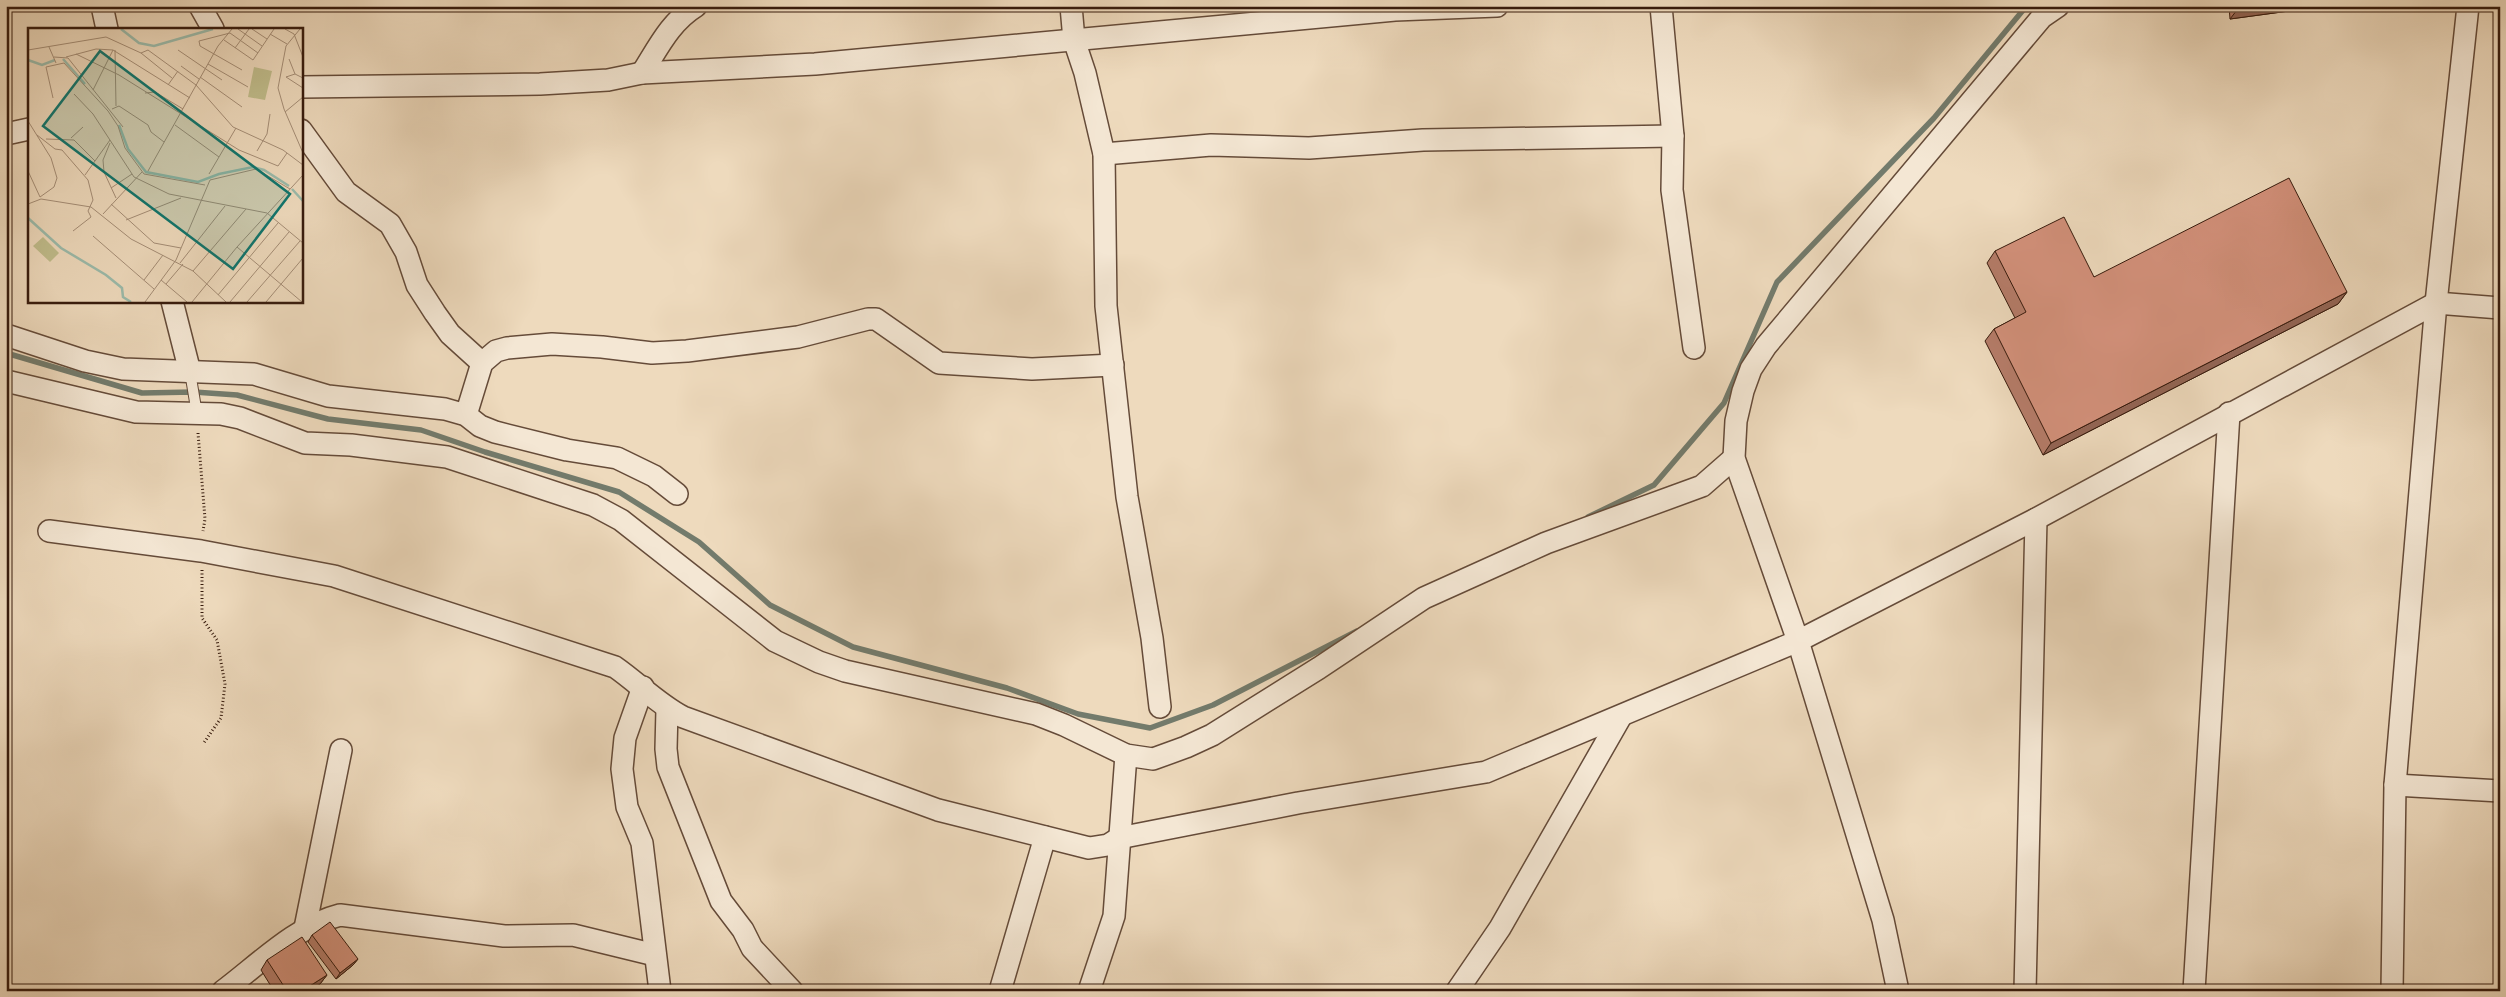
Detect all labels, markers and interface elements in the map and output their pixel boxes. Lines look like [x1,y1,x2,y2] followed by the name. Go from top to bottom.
[28,28,302,302] inset map

